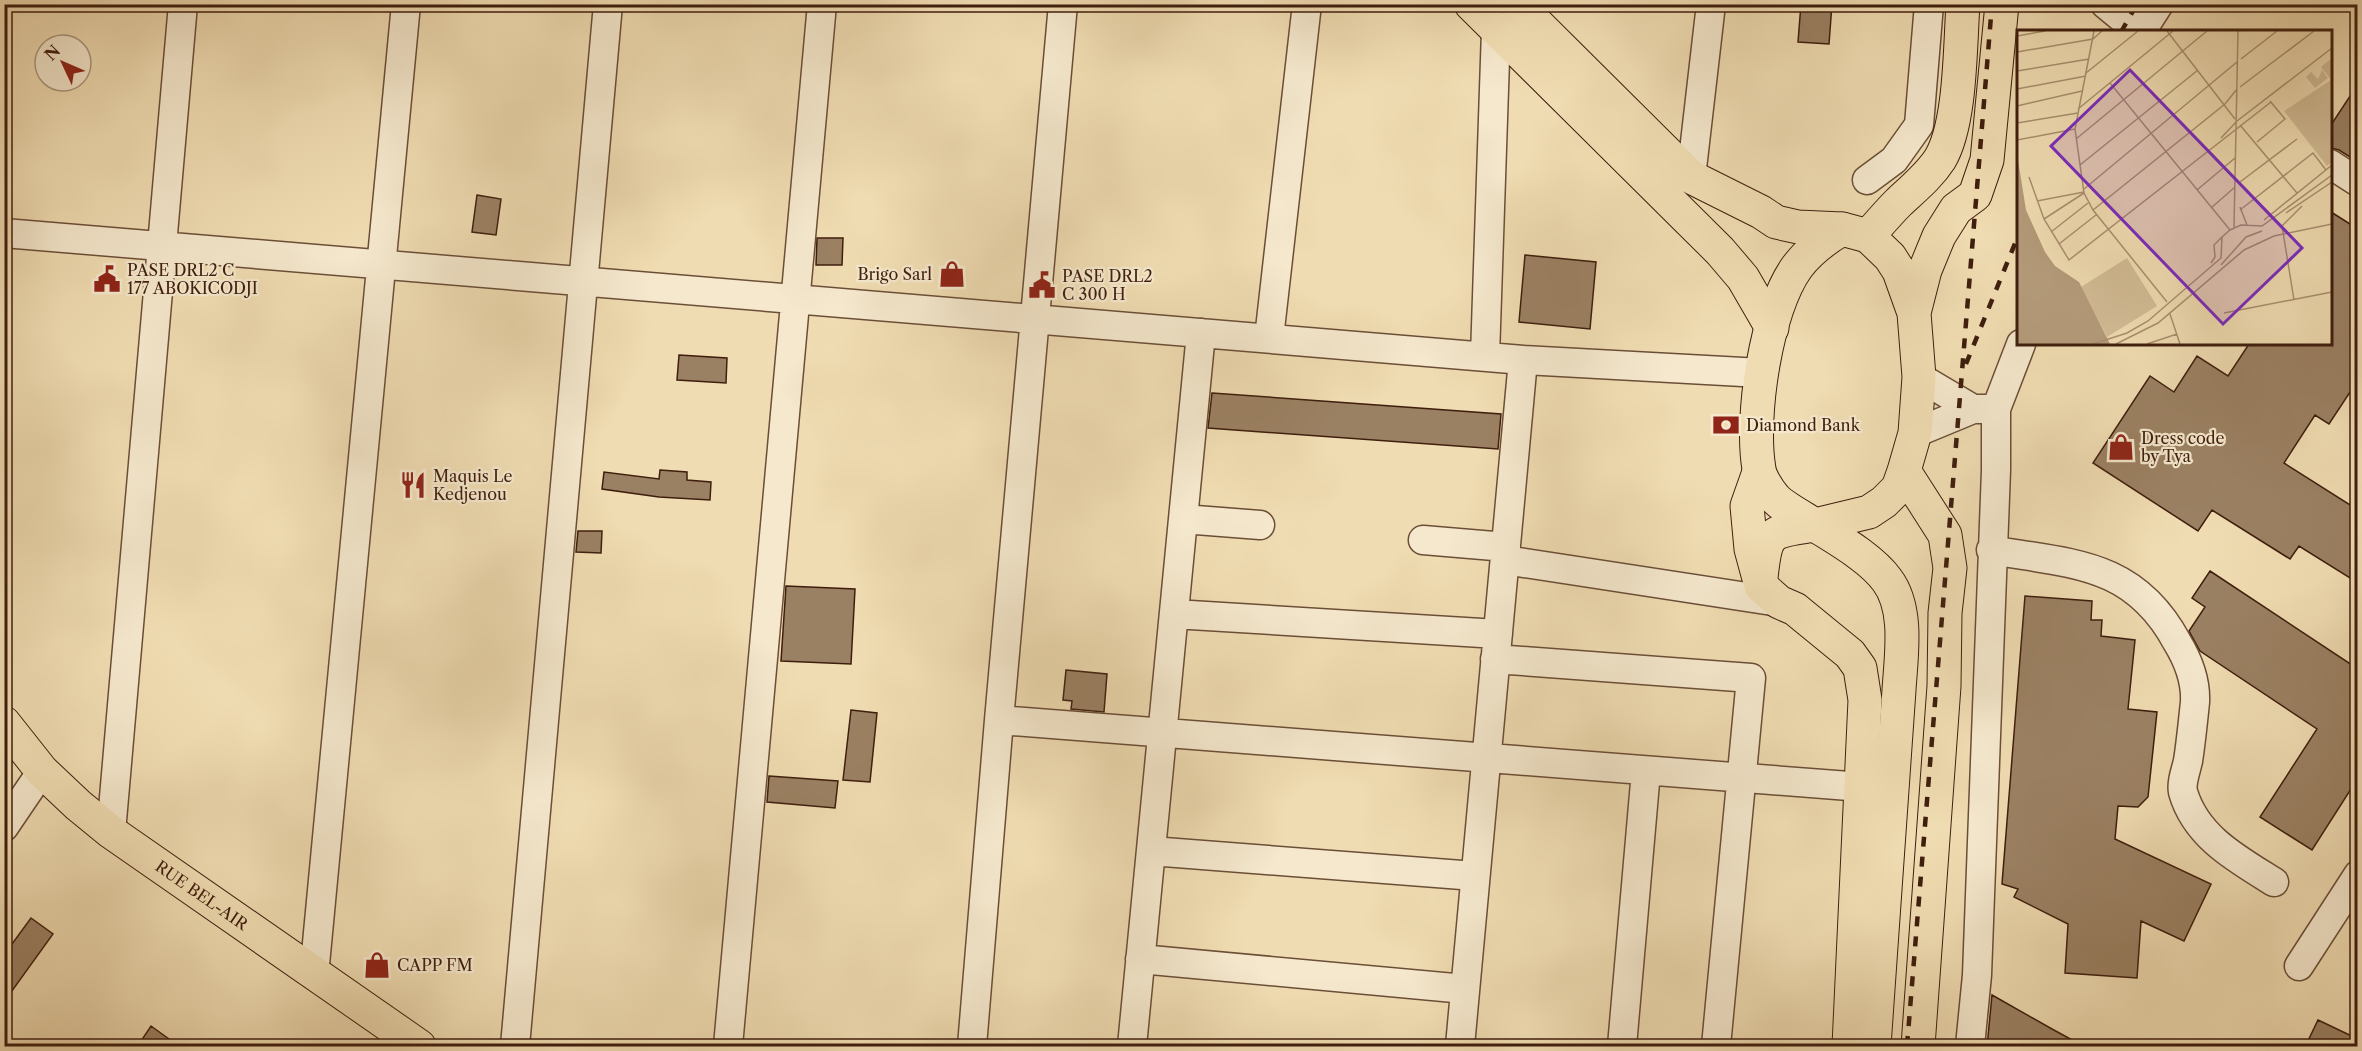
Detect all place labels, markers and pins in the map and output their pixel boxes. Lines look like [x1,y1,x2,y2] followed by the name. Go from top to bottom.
[937,259,967,289] shop icon: Brigo Sarl
[127,260,258,298] place label: PASE DRL2 C 177 ABOKICODJI
[92,264,122,294] public building icon: PASE DRL2 C 177 ABOKICODJI
[857,264,932,284] place label: Brigo Sarl
[1062,266,1153,304] place label: PASE DRL2 C 300 H
[1027,270,1057,300] public building icon: PASE DRL2 C 300 H
[1711,410,1741,440] bank icon: Diamond Bank
[1746,415,1861,435] place label: Diamond Bank
[2141,428,2225,466] place label: Dress code by Tya
[2106,432,2136,462] shop icon: Dress code by Tya
[433,466,513,504] place label: Maquis Le Kedjenou
[398,470,428,500] restaurant icon: Maquis Le Kedjenou
[362,950,392,980] shop icon: CAPP FM
[397,955,473,975] place label: CAPP FM

